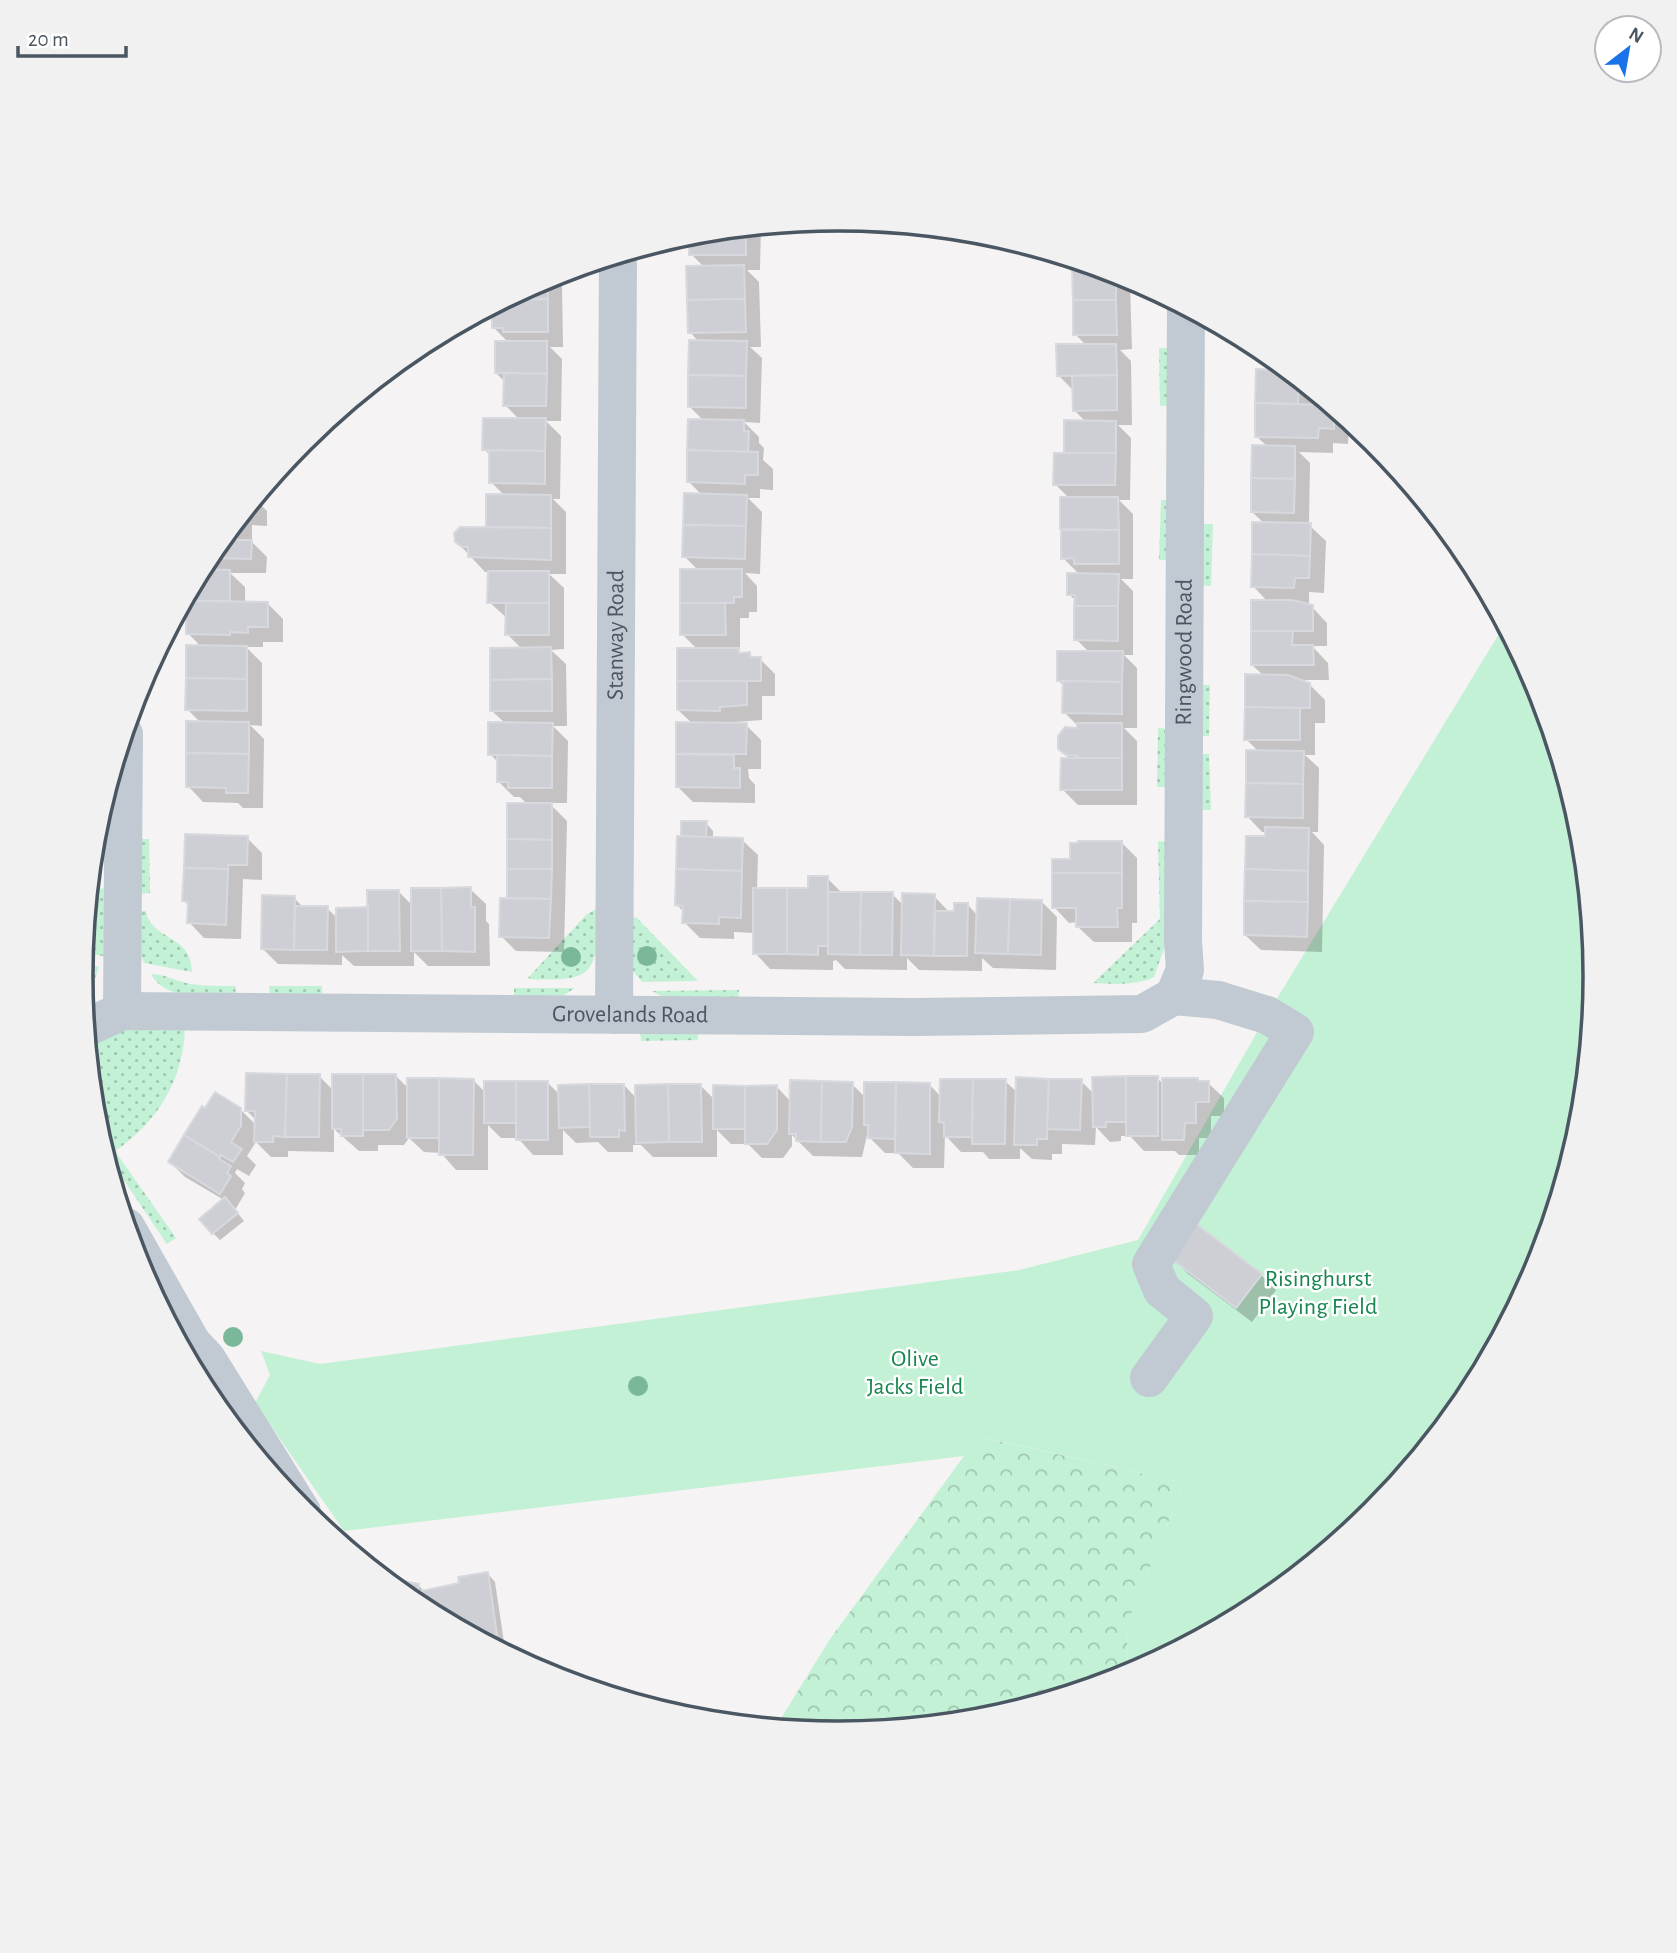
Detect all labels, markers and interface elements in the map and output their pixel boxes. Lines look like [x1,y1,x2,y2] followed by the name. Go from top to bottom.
[18,14,126,58] scale bar
[1593,14,1663,84] north arrow
[1625,24,1647,47] text: N
[28,29,69,50] text: 20 m
[604,570,628,700] street label: Stanway Road
[1172,579,1197,726] street label: Ringwood Road
[552,1002,708,1027] street label: Grovelands Road
[1259,1267,1377,1319] park label: Risinghurst Playing Field
[867,1347,963,1399] park label: Olive Jacks Field

